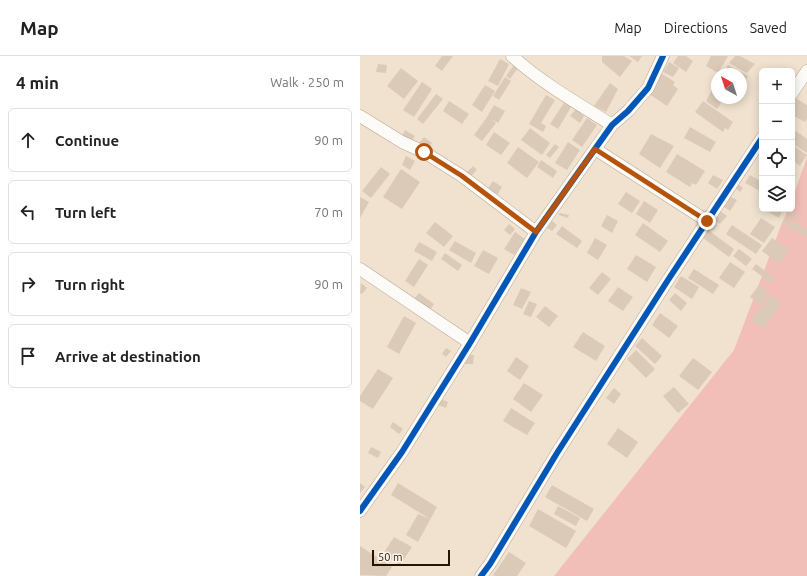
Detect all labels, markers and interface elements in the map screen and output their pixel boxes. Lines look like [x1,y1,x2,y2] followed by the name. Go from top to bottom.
[20,17,59,39] text: Map
[614,20,642,36] text: Map
[664,20,728,36] text: Directions
[750,20,787,36] text: Saved
[711,68,747,104] north arrow
[759,68,795,212] map controls
[759,68,795,104] button: +
[16,73,59,92] text: 4 min
[270,75,344,89] text: Walk · 250 m
[759,104,795,140] button: −
[17,129,39,151] icon: ahead
[55,132,119,149] text: Continue
[314,133,343,147] text: 90 m
[759,140,795,176] button: locate
[415,143,433,161] route start
[759,176,795,212] button: layers
[17,201,39,223] icon: left
[55,204,116,221] text: Turn left
[314,205,343,219] text: 70 m
[698,212,716,230] route end
[17,273,39,295] icon: right
[55,276,125,293] text: Turn right
[314,277,343,291] text: 90 m
[17,345,39,367] icon: arrive
[55,348,201,365] text: Arrive at destination
[372,548,450,567] scale bar
[378,551,402,563] text: 50 m

